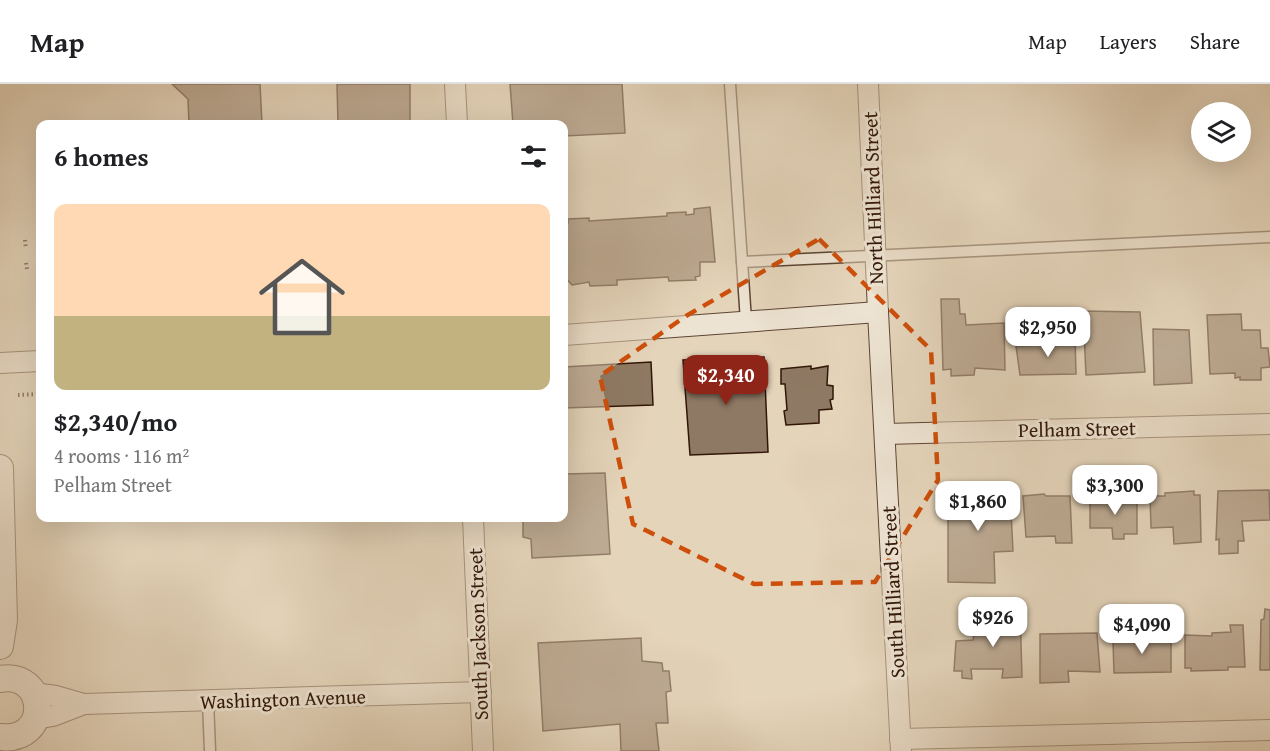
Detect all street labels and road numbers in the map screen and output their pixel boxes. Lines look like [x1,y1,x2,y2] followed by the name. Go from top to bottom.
[855,111,890,285] street label: North Hilliard Street
[1018,413,1136,444] street label: Pelham Street
[874,505,911,679] street label: South Hilliard Street
[460,547,495,721] street label: South Jackson Street
[200,681,366,716] street label: Washington Avenue

